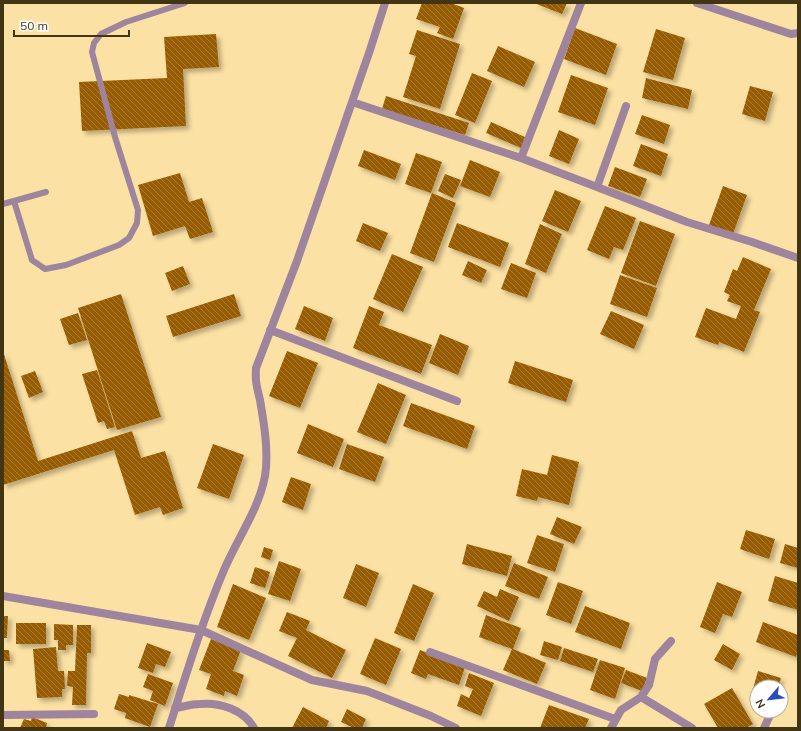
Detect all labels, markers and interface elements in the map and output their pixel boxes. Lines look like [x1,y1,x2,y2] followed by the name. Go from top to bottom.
[14,12,129,38] scale bar
[20,18,48,33] text: 50 m
[749,679,789,719] north arrow
[752,697,768,711] text: N

